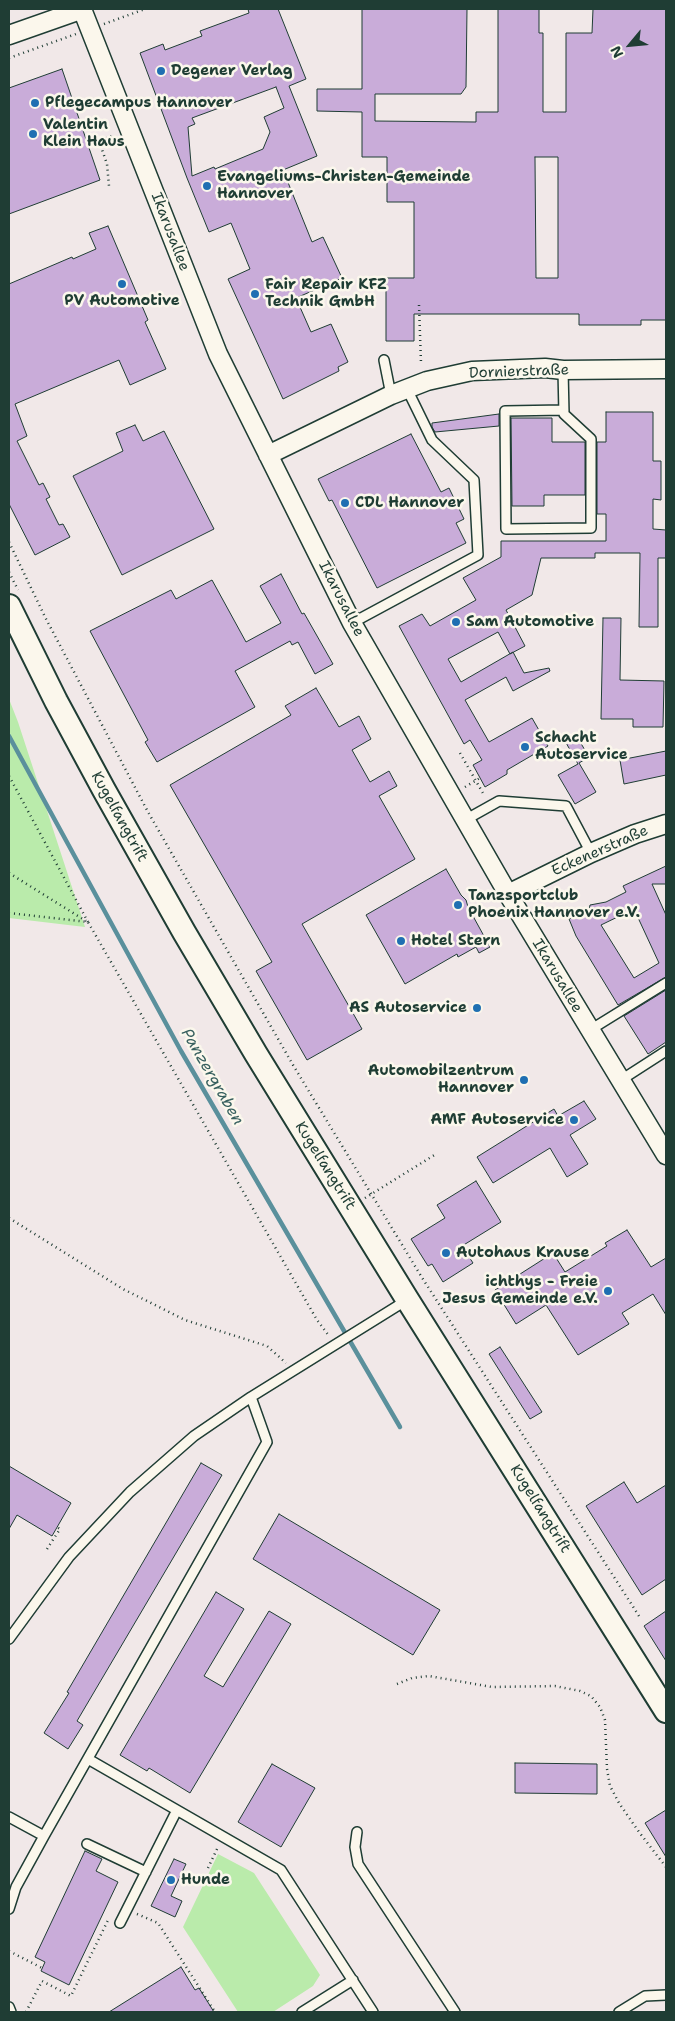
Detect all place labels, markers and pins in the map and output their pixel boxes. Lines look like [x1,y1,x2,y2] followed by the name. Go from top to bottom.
[171,62,292,80] place label: Degener Verlag
[155,65,167,77] marker: Degener Verlag
[45,94,233,112] place label: Pflegecampus Hannover
[29,97,41,109] marker: Pflegecampus Hannover
[43,116,125,151] place label: Valentin Klein Haus
[27,128,39,140] marker: Valentin Klein Haus
[217,168,471,203] place label: Evangeliums-Christen-Gemeinde Hannover
[201,180,213,192] marker: Evangeliums-Christen-Gemeinde Hannover
[265,276,387,311] place label: Fair Repair KFZ Technik GmbH
[116,278,128,290] marker: PV Automotive
[249,288,261,300] marker: Fair Repair KFZ Technik GmbH
[64,292,180,310] place label: PV Automotive
[355,494,464,512] place label: CDL Hannover
[339,497,351,509] marker: CDL Hannover
[466,613,594,631] place label: Sam Automotive
[450,616,462,628] marker: Sam Automotive
[535,729,628,764] place label: Schacht Autoservice
[519,741,531,753] marker: Schacht Autoservice
[468,887,640,922] place label: Tanzsportclub Phoenix Hannover e.V.
[452,899,464,911] marker: Tanzsportclub Phoenix Hannover e.V.
[411,932,500,950] place label: Hotel Stern
[395,935,407,947] marker: Hotel Stern
[349,999,467,1017] place label: AS Autoservice
[471,1002,483,1014] marker: AS Autoservice
[368,1062,514,1097] place label: Automobilzentrum Hannover
[518,1074,530,1086] marker: Automobilzentrum Hannover
[431,1111,564,1129] place label: AMF Autoservice
[568,1114,580,1126] marker: AMF Autoservice
[456,1244,590,1262] place label: Autohaus Krause
[440,1247,452,1259] marker: Autohaus Krause
[442,1273,598,1308] place label: ichthys - Freie Jesus Gemeinde e.V.
[602,1285,614,1297] marker: ichthys - Freie Jesus Gemeinde e.V.
[181,1871,230,1889] place label: Hunde
[165,1874,177,1886] marker: Hunde

